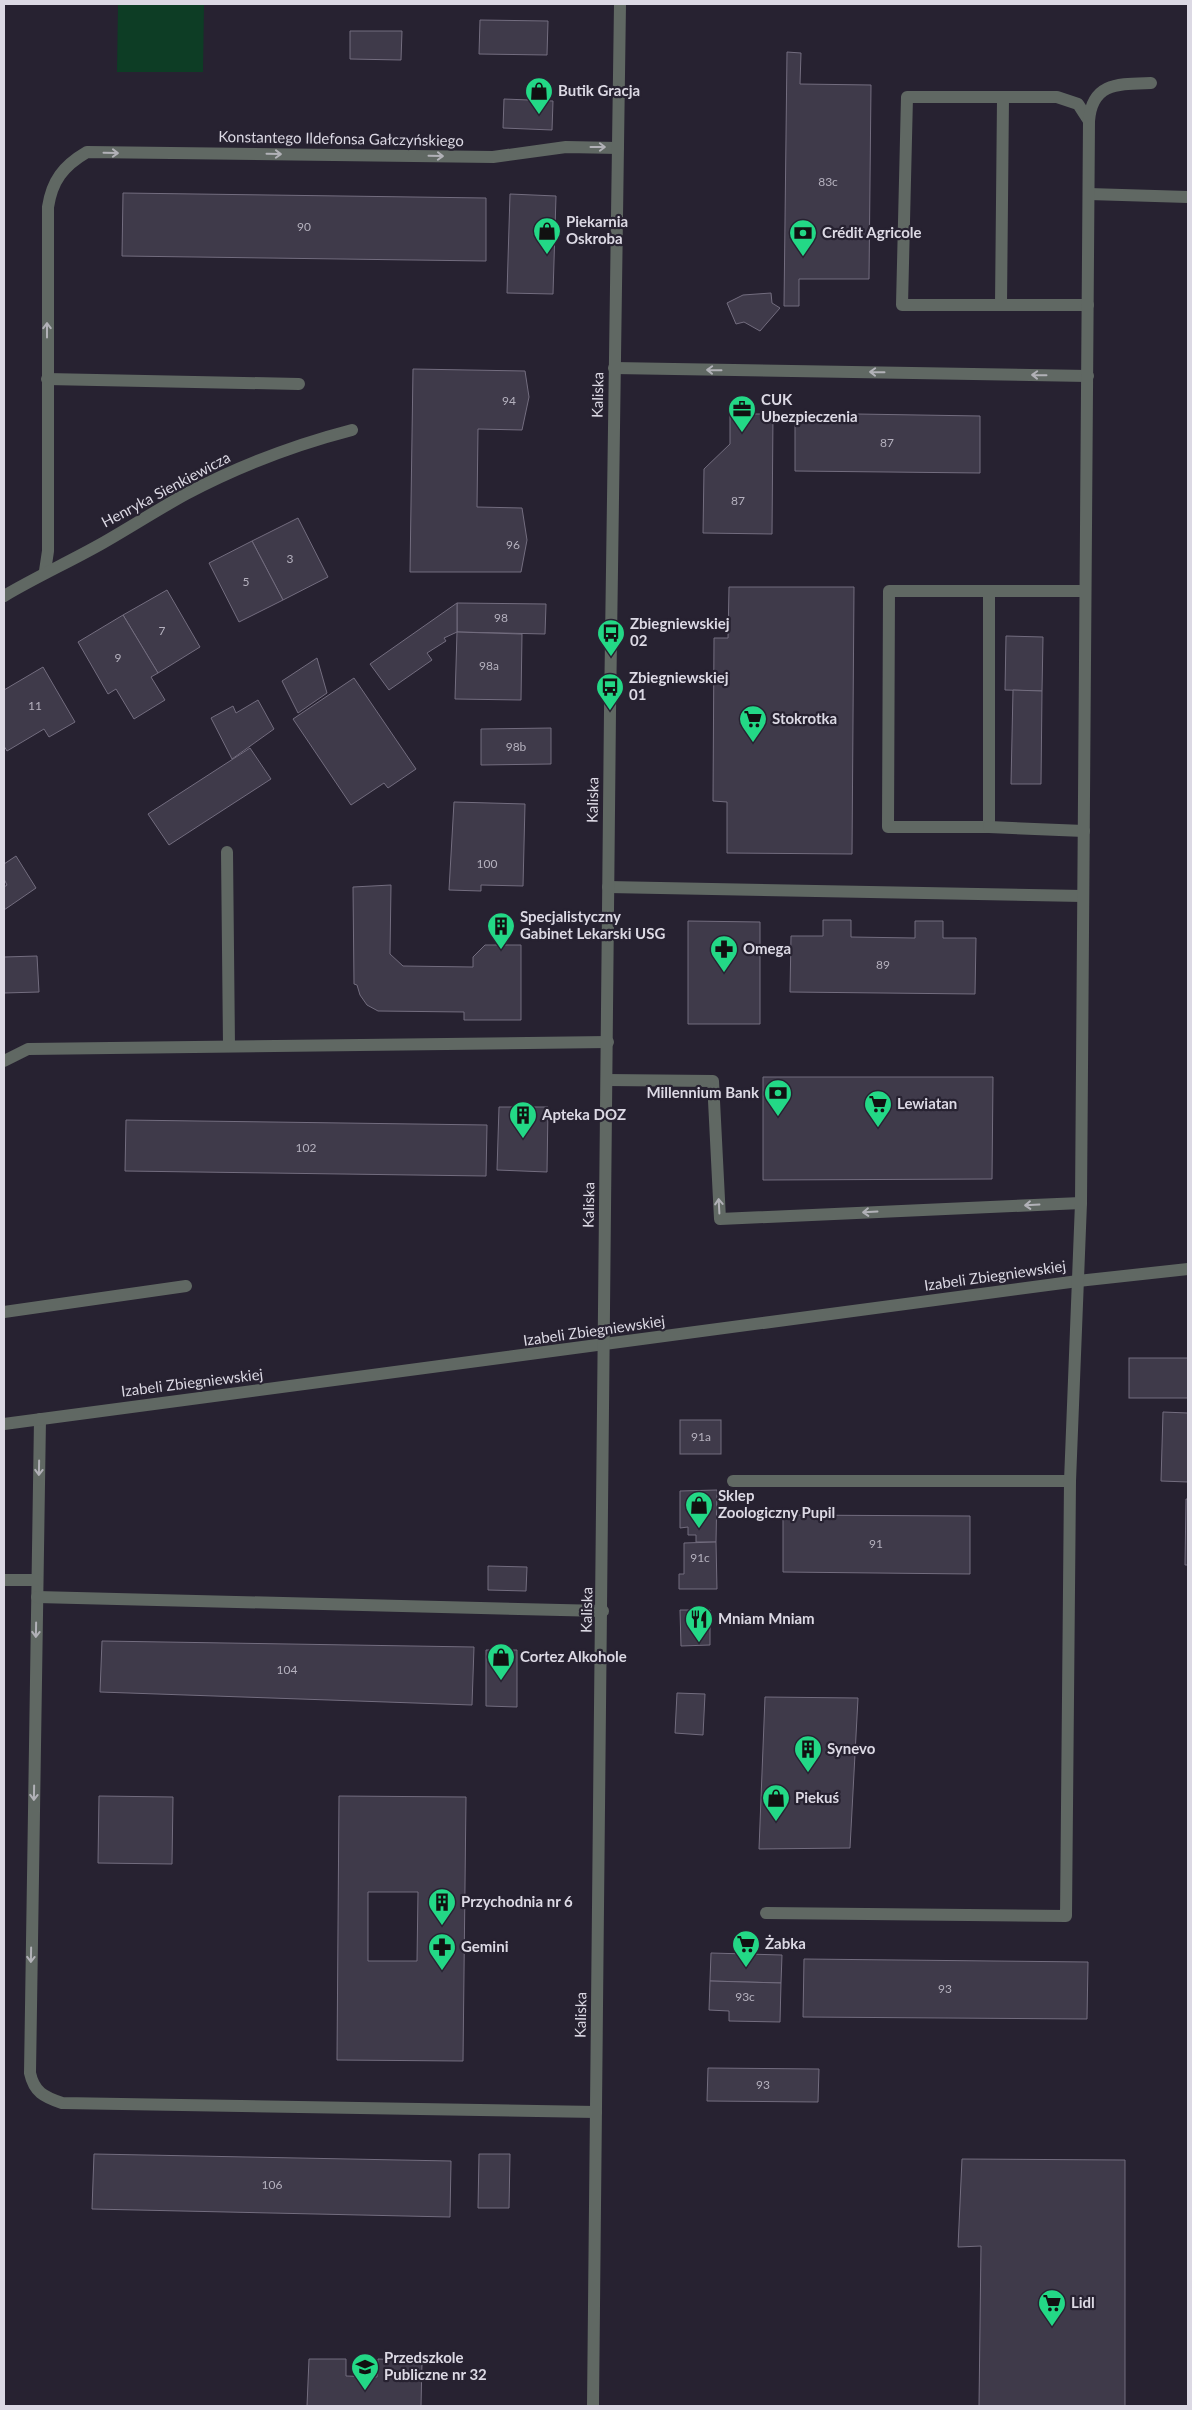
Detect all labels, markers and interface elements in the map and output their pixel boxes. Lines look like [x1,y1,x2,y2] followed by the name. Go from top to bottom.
[524,76,554,115] shop icon: Butik Gracja
[558,81,640,99] place label: Butik Gracja
[218,127,464,149] street label: Konstantego Ildefonsa Gałczyńskiego
[590,143,606,152] one-way arrow
[103,148,119,158] one-way arrow
[266,149,282,159] one-way arrow
[428,151,444,161] one-way arrow
[818,174,838,189] house number: 83c
[566,212,628,247] place label: Piekarnia Oskroba
[532,216,562,255] shop icon: Piekarnia Oskroba
[788,218,818,257] bank icon: Crédit Agricole
[297,219,311,234] house number: 90
[822,223,922,241] place label: Crédit Agricole
[42,322,52,338] one-way arrow
[706,365,722,374] one-way arrow
[869,367,885,377] one-way arrow
[1031,370,1048,380] one-way arrow
[588,372,606,418] street label: Kaliska
[761,390,858,425] place label: CUK Ubezpieczenia
[502,393,516,408] house number: 94
[727,394,757,433] office icon: CUK Ubezpieczenia
[880,435,894,450] house number: 87
[98,448,233,531] street label: Henryka Sienkiewicza
[731,493,745,508] house number: 87
[506,537,520,552] house number: 96
[287,551,294,566] house number: 3
[243,574,250,589] house number: 5
[494,610,508,625] house number: 98
[630,614,730,649] place label: Zbiegniewskiej 02
[596,618,626,657] bus stop icon: Zbiegniewskiej 02
[159,623,166,638] house number: 7
[115,650,122,665] house number: 9
[479,658,499,673] house number: 98a
[629,668,729,703] place label: Zbiegniewskiej 01
[595,672,625,711] bus stop icon: Zbiegniewskiej 01
[28,698,42,713] house number: 11
[738,704,768,743] supermarket icon: Stokrotka
[772,709,837,727] place label: Stokrotka
[506,739,527,754] house number: 98b
[583,777,601,823] street label: Kaliska
[477,856,497,871] house number: 100
[520,907,665,942] place label: Specjalistyczny Gabinet Lekarski USG
[486,911,516,950] building icon: Specjalistyczny Gabinet Lekarski USG
[709,934,739,973] pharmacy icon: Omega
[743,939,791,957] place label: Omega
[876,957,890,972] house number: 89
[763,1078,793,1117] bank icon: Millennium Bank
[646,1083,760,1101] place label: Millennium Bank
[863,1089,893,1128] supermarket icon: Lewiatan
[897,1094,957,1112] place label: Lewiatan
[508,1100,538,1139] building icon: Apteka DOZ
[541,1105,626,1123] place label: Apteka DOZ
[296,1140,316,1155] house number: 102
[579,1182,597,1228] street label: Kaliska
[715,1199,724,1215] one-way arrow
[1024,1200,1040,1209] one-way arrow
[862,1207,878,1217] one-way arrow
[923,1256,1067,1294] street label: Izabeli Zbiegniewskiej
[522,1311,666,1349] street label: Izabeli Zbiegniewskiej
[120,1364,264,1400] street label: Izabeli Zbiegniewskiej
[691,1429,711,1444] house number: 91a
[34,1460,44,1476] one-way arrow
[718,1486,835,1521] place label: Sklep Zoologiczny Pupil
[684,1490,714,1529] shop icon: Sklep Zoologiczny Pupil
[869,1536,883,1551] house number: 91
[690,1550,710,1565] house number: 91c
[577,1587,595,1633] street label: Kaliska
[684,1604,714,1643] restaurant icon: Mniam Mniam
[718,1609,815,1627] place label: Mniam Mniam
[31,1622,41,1638] one-way arrow
[486,1642,516,1681] shop icon: Cortez Alkohole
[520,1647,627,1665] place label: Cortez Alkohole
[277,1662,297,1677] house number: 104
[793,1734,823,1773] building icon: Synevo
[827,1739,876,1757] place label: Synevo
[761,1783,791,1822] shop icon: Piekuś
[29,1784,39,1801] one-way arrow
[795,1788,840,1806] place label: Piekuś
[427,1887,457,1926] building icon: Przychodnia nr 6
[461,1892,573,1910] place label: Przychodnia nr 6
[731,1929,761,1968] supermarket icon: Żabka
[427,1932,457,1971] pharmacy icon: Gemini
[765,1934,806,1952] place label: Żabka
[461,1937,509,1955] place label: Gemini
[26,1947,36,1963] one-way arrow
[938,1981,952,1996] house number: 93
[735,1989,755,2004] house number: 93c
[571,1992,589,2038] street label: Kaliska
[756,2077,770,2092] house number: 93
[262,2177,282,2192] house number: 106
[1037,2288,1067,2327] supermarket icon: Lidl
[1071,2293,1095,2311] place label: Lidl
[384,2348,487,2383] place label: Przedszkole Publiczne nr 32
[350,2352,380,2391] school or university icon: Przedszkole Publiczne nr 32

